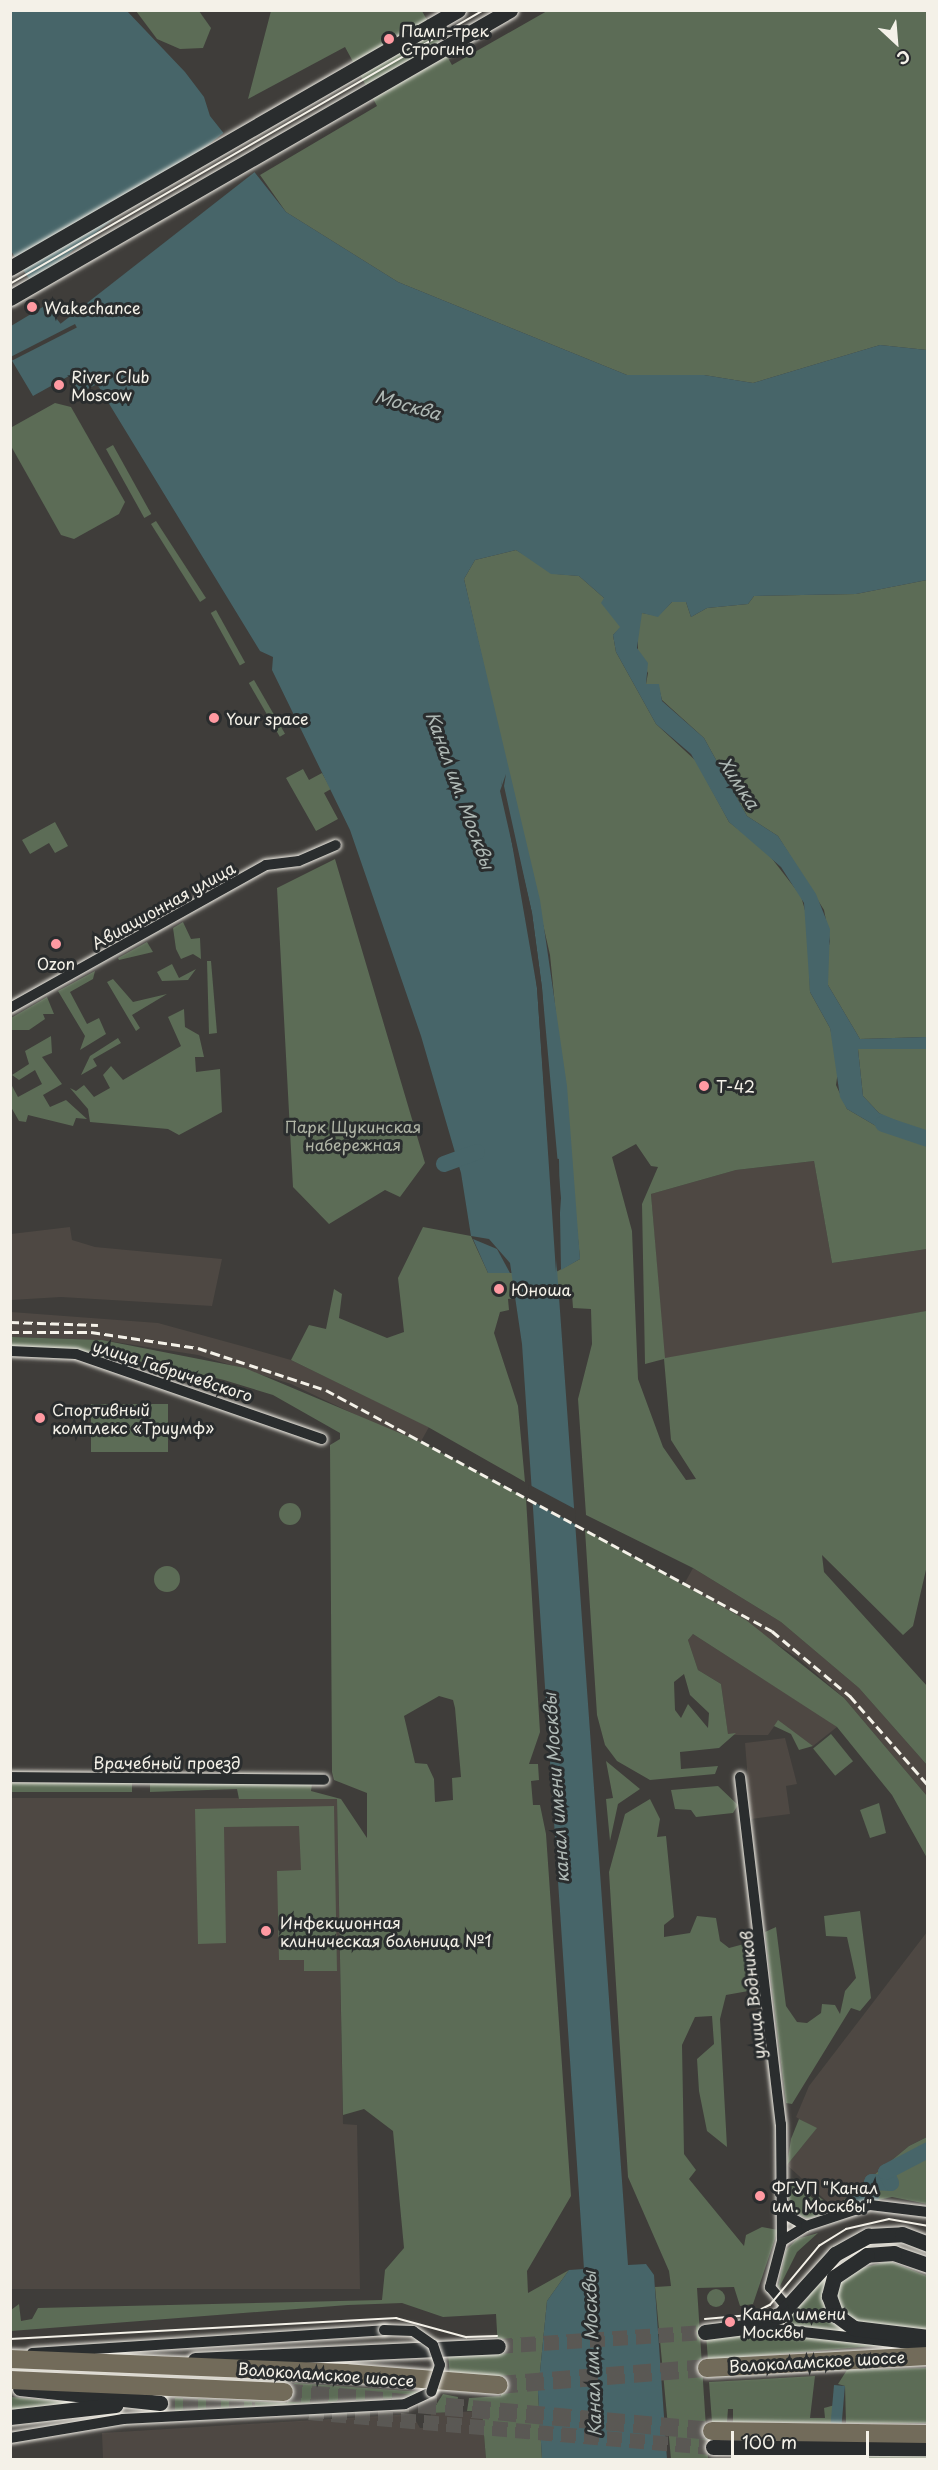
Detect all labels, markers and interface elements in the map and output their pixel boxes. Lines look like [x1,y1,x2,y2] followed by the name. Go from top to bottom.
[866,12,926,72] north arrow
[401,20,489,58] place label: Памп-трек Строгино
[382,32,396,46] marker: Памп-трек Строгино
[893,45,915,72] text: С
[44,297,141,317] place label: Wakechance
[25,300,39,314] marker: Wakechance
[71,366,150,404] place label: River Club Moscow
[52,378,66,392] marker: River Club Moscow
[373,385,443,425] water label: Москва
[226,708,309,728] place label: Your space
[421,708,499,872] water label: Канал им. Москвы
[207,711,221,725] marker: Your space
[714,753,764,813] water label: Химка
[87,857,239,953] street label: Авиационная улица
[49,937,63,951] marker: Ozon
[37,953,75,973] place label: Ozon
[716,1076,755,1096] place label: Т-42
[697,1079,711,1093] marker: Т-42
[284,1116,422,1154] park label: Парк Щукинская набережная
[511,1279,571,1299] place label: Юноша
[492,1282,506,1296] marker: Юноша
[90,1335,256,1405] street label: улица Габричевского
[52,1399,214,1437] place label: Спортивный комплекс «Триумф»
[33,1411,47,1425] marker: Спортивный комплекс «Триумф»
[539,1692,573,1884] water label: канал имени Москвы
[93,1752,241,1772] street label: Врачебный проезд
[280,1912,492,1950] place label: Инфекционная клиническая больница №1
[257,1922,275,1940] marker: Инфекционная клиническая больница №1
[736,1929,768,2061] street label: улица Водников
[772,2177,879,2215] place label: ФГУП "Канал им. Москвы"
[753,2189,767,2203] marker: ФГУП "Канал им. Москвы"
[578,2270,606,2438] water label: Канал им. Москвы
[742,2303,847,2341] place label: Канал имени Москвы
[723,2315,737,2329] marker: Канал имени Москвы
[728,2347,906,2375] street label: Волоколамское шоссе
[237,2358,415,2390] street label: Волоколамское шоссе
[734,2419,872,2457] scale bar
[742,2428,797,2455] text: 100 m

